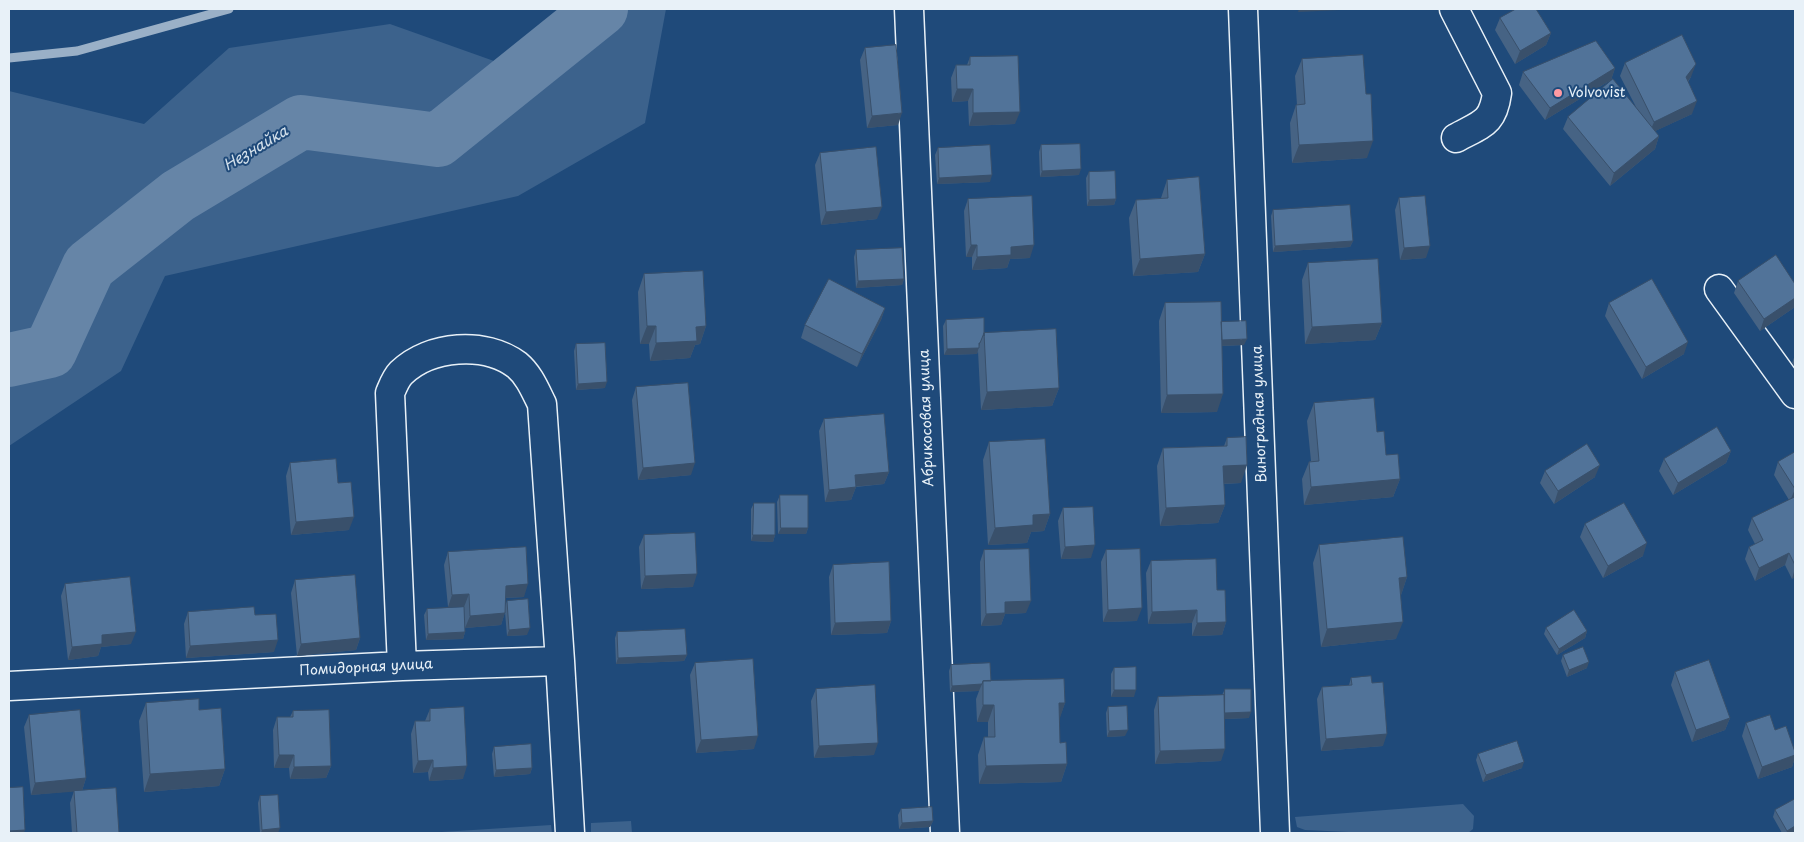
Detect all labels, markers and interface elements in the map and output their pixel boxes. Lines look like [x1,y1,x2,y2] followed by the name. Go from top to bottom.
[1568,85,1625,101] place label: Volvovist
[1552,87,1564,99] marker: Volvovist
[220,123,292,175] water label: Незнайка
[1249,345,1271,483] street label: Виноградная улица
[916,349,938,487] street label: Абрикосовая улица
[299,656,433,680] street label: Помидорная улица

